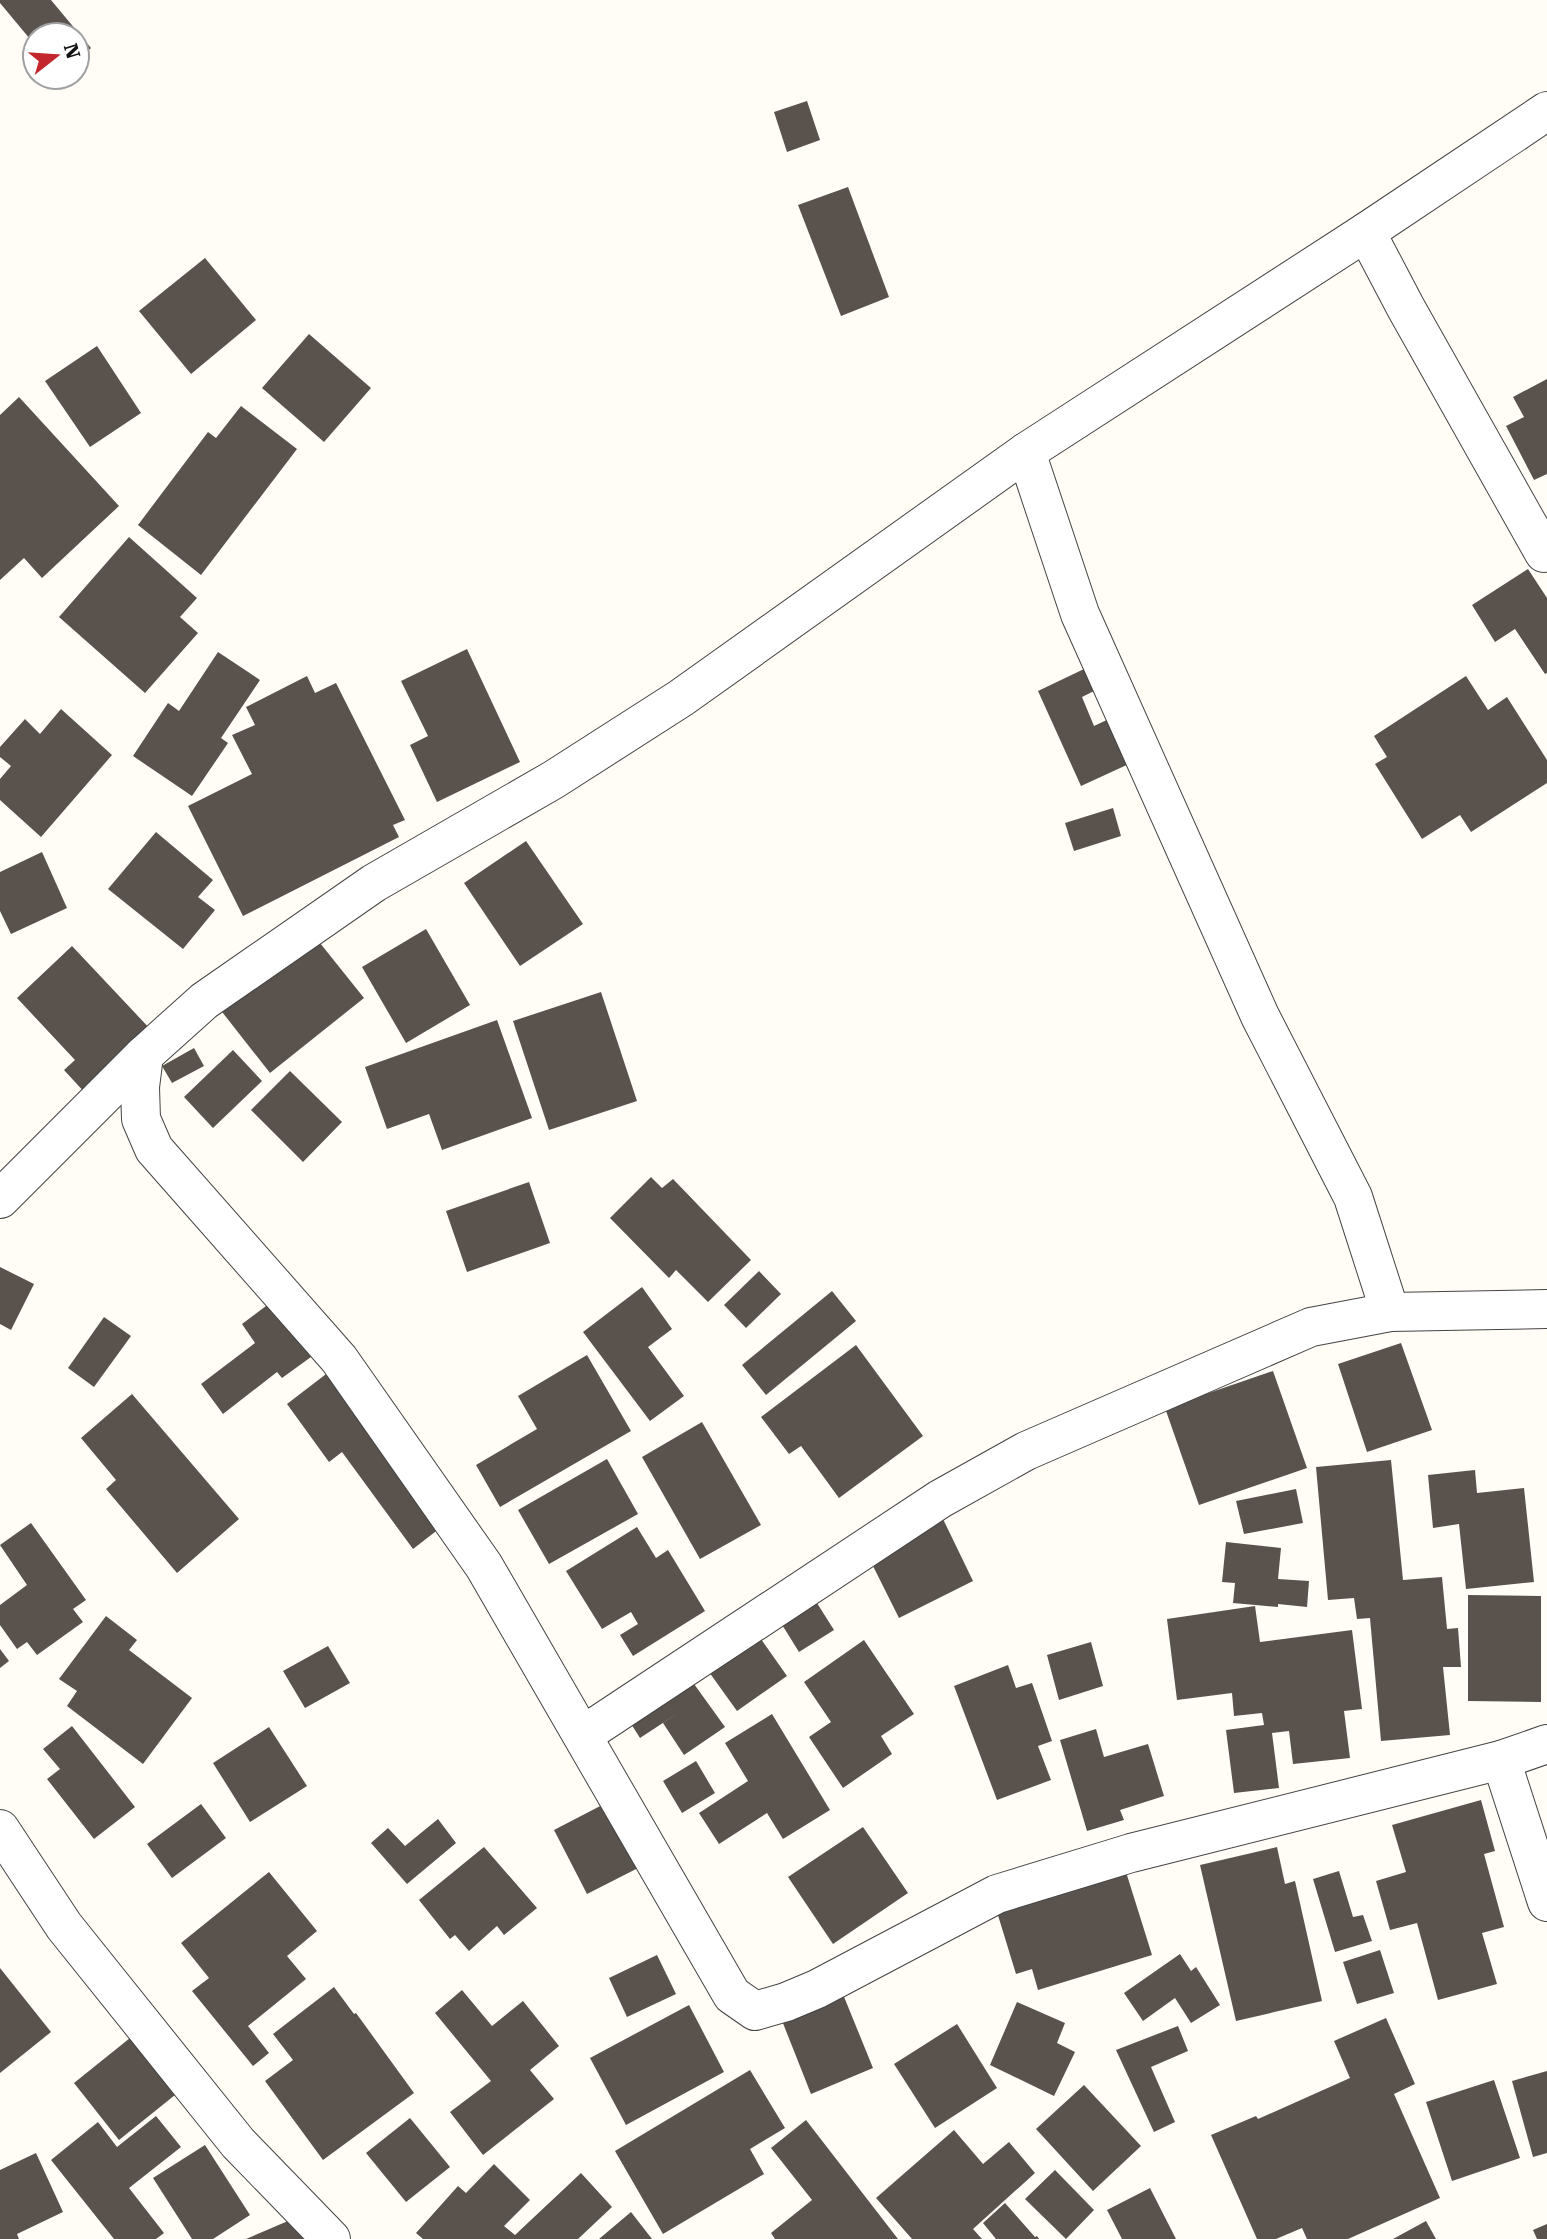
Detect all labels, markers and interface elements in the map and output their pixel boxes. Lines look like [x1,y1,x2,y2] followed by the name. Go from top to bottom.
[21,21,91,91] north arrow
[59,41,85,62] text: N

